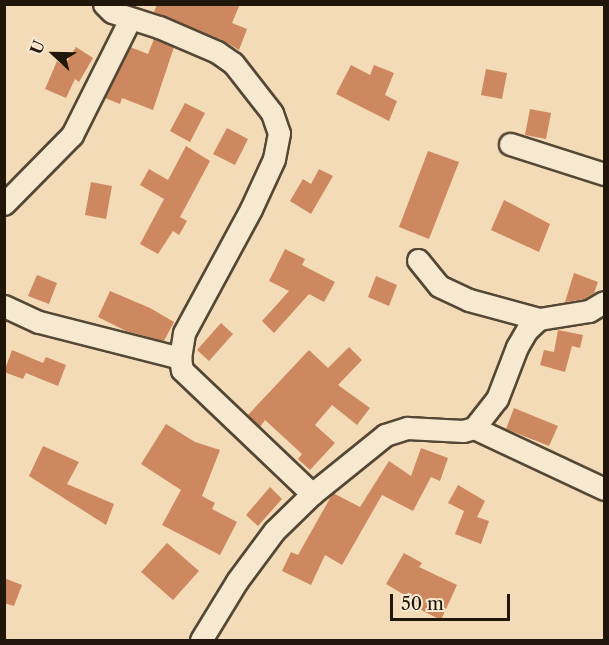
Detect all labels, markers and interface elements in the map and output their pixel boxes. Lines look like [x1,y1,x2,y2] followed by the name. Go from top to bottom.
[24,24,84,84] north arrow
[26,37,49,57] text: U
[393,582,513,620] scale bar
[401,593,444,615] text: 50 m

